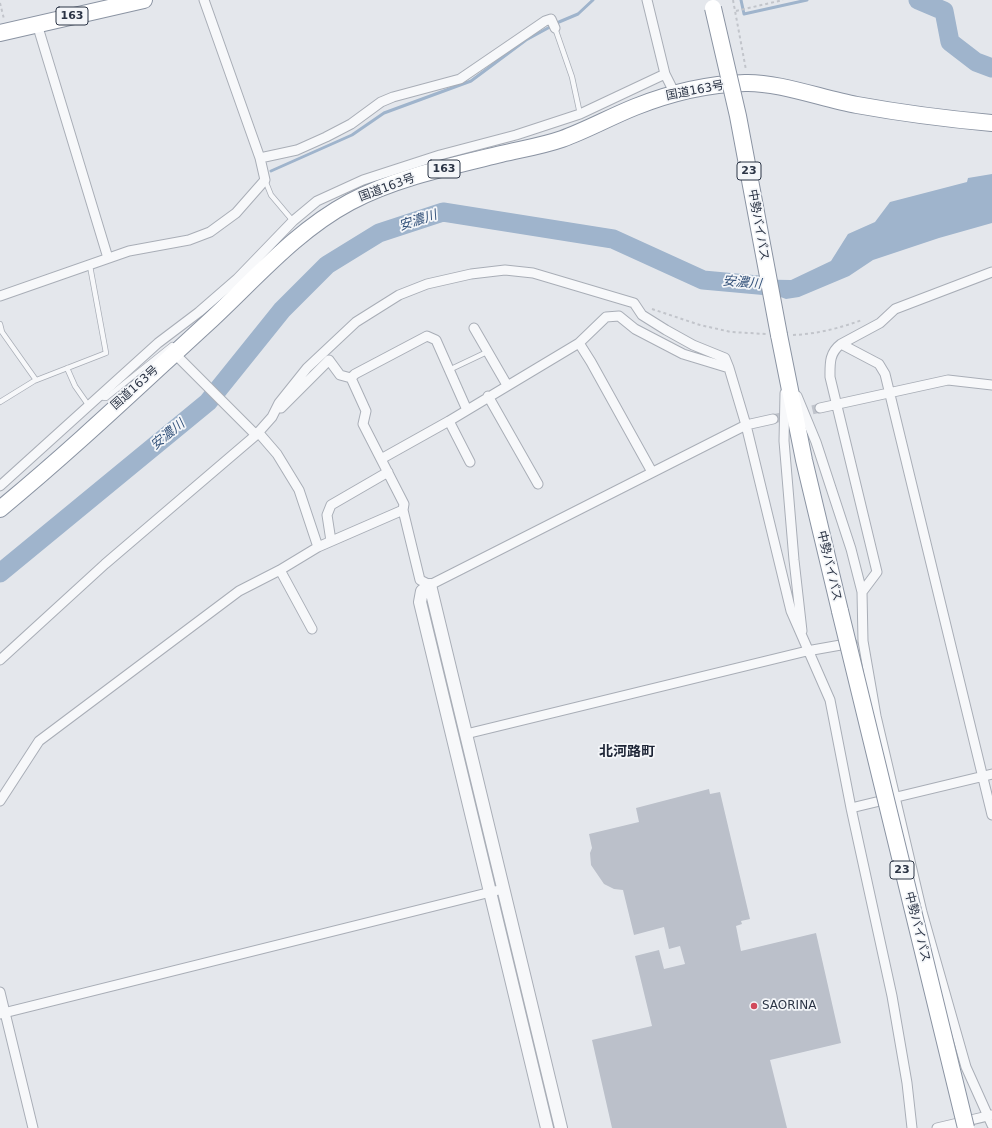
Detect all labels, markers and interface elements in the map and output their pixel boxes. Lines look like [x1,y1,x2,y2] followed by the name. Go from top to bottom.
[56,7,88,25] road number: 163
[665,78,725,104] street label: 国道163号
[428,160,460,178] road number: 163
[737,162,761,180] road number: 23
[357,171,417,205] street label: 国道163号
[745,188,771,262] street label: 中勢バイパス
[397,208,439,234] water label: 安濃川
[722,274,762,292] water label: 安濃川
[108,363,162,413] street label: 国道163号
[148,417,188,453] water label: 安濃川
[814,529,844,603] street label: 中勢バイパス
[599,744,655,760] district label: 北河路町
[890,861,914,879] road number: 23
[901,890,933,964] street label: 中勢バイパス
[762,999,816,1013] place label: SAORINA
[749,1001,759,1011] marker: SAORINA

